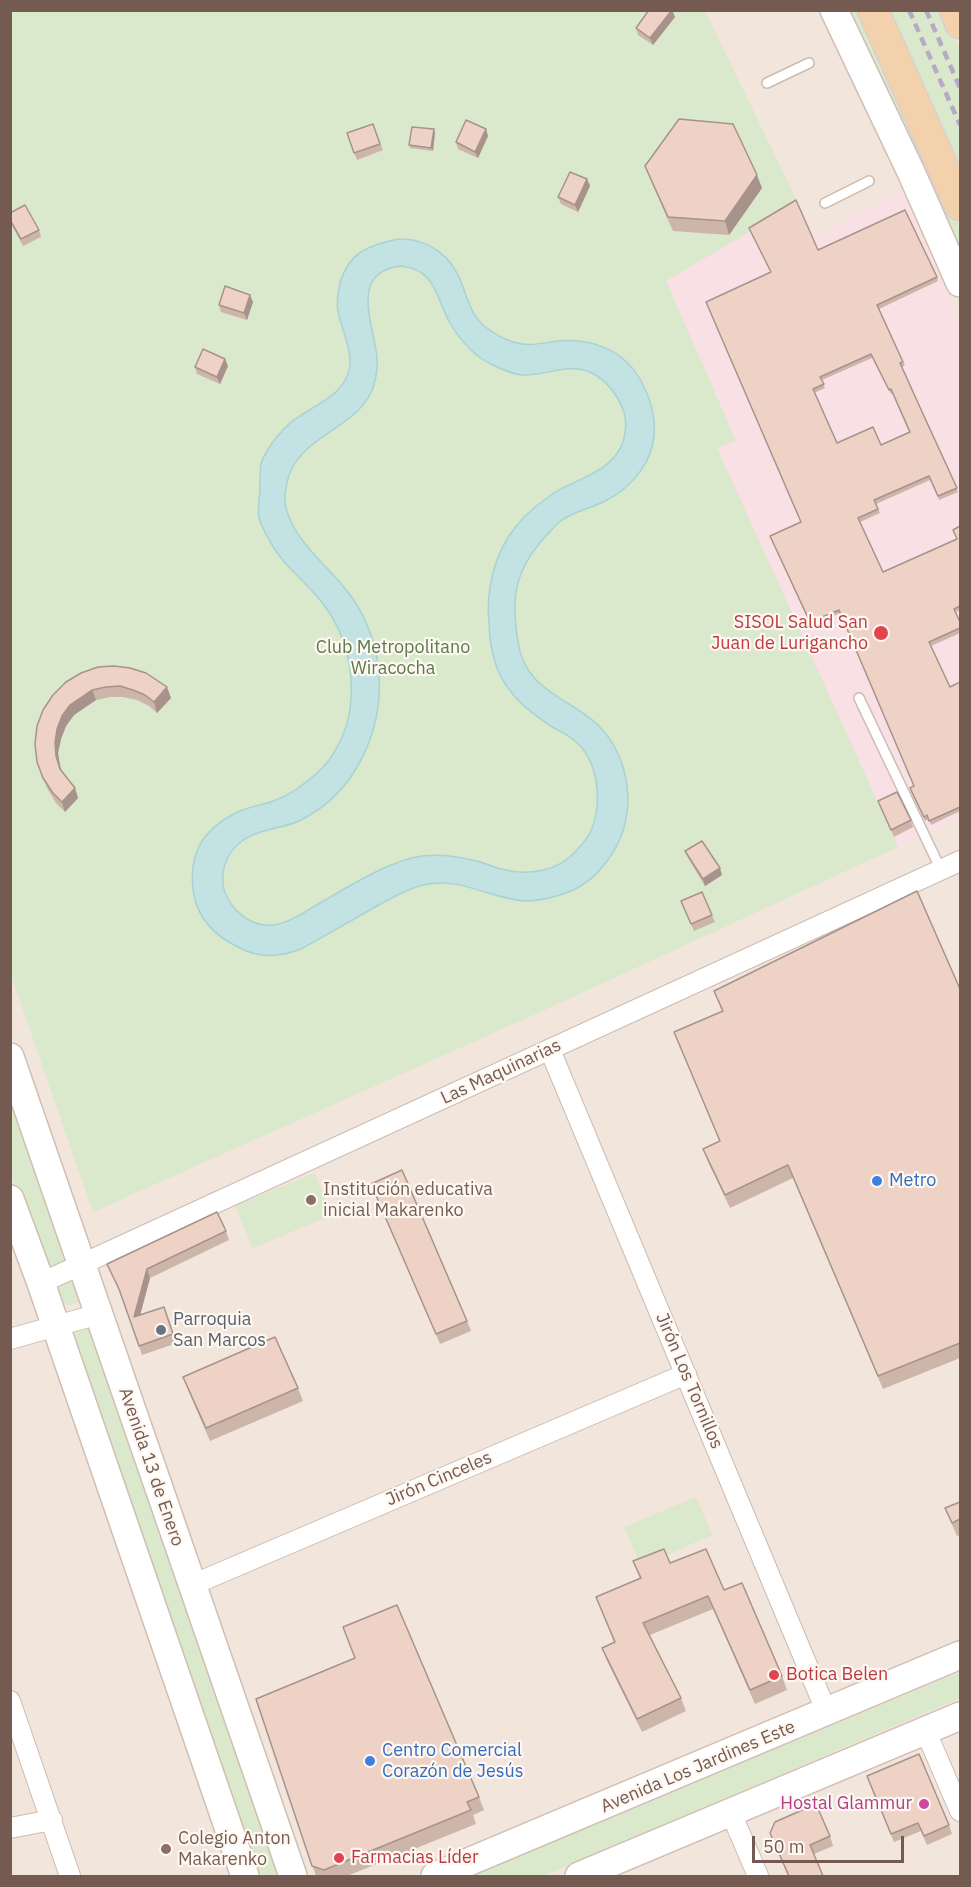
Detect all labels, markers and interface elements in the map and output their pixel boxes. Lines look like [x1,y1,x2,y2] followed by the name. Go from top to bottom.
[711,612,868,654] place label: SISOL Salud San Juan de Lurigancho
[872,624,890,642] marker: SISOL Salud San Juan de Lurigancho
[316,637,470,680] park label: Club Metropolitano Wiracocha
[437,1035,565,1109] street label: Las Maquinarias
[889,1170,936,1192] place label: Metro
[870,1174,884,1188] marker: Metro
[323,1179,493,1222] place label: Institución educativa inicial Makarenko
[304,1193,318,1207] marker: Institución educativa inicial Makarenko
[173,1309,266,1352] place label: Parroquia San Marcos
[651,1310,727,1452] street label: Jirón Los Tornillos
[154,1323,168,1337] marker: Parroquia San Marcos
[114,1385,188,1549] street label: Avenida 13 de Enero
[383,1447,495,1511] street label: Jirón Cinceles
[786,1664,888,1686] place label: Botica Belen
[767,1668,781,1682] marker: Botica Belen
[597,1716,799,1818] street label: Avenida Los Jardines Este
[382,1740,524,1782] place label: Centro Comercial Corazón de Jesús
[363,1754,377,1768] marker: Centro Comercial Corazón de Jesús
[780,1793,912,1815] place label: Hostal Glammur
[917,1797,931,1811] marker: Hostal Glammur
[755,1824,906,1862] scale bar
[178,1828,291,1870] place label: Colegio Anton Makarenko
[763,1835,805,1858] text: 50 m
[159,1842,173,1856] marker: Colegio Anton Makarenko
[351,1847,479,1869] place label: Farmacias Líder
[332,1851,346,1865] marker: Farmacias Líder

